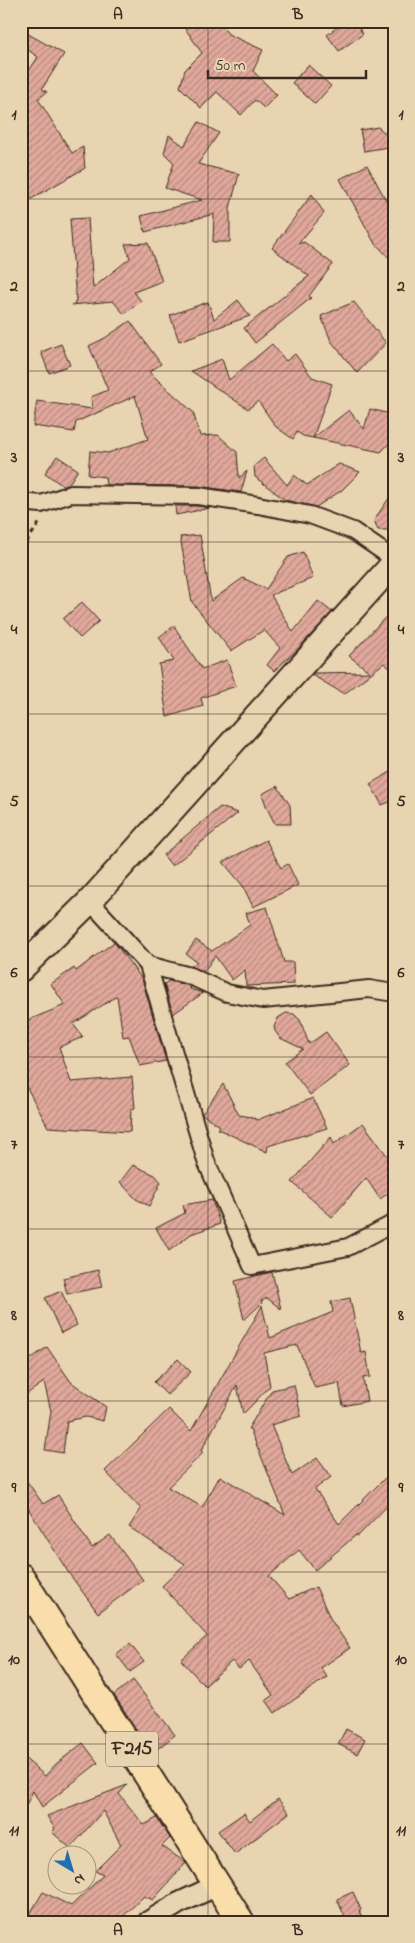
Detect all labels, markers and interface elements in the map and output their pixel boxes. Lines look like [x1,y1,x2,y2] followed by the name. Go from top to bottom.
[113,3,123,27] text: A
[292,3,304,27] text: B
[208,48,365,80] scale bar
[215,55,246,77] text: 50 m
[11,103,17,127] text: 1
[398,103,404,127] text: 1
[9,275,18,299] text: 2
[396,275,405,299] text: 2
[10,446,18,470] text: 3
[397,446,405,470] text: 3
[10,618,18,642] text: 4
[397,618,405,642] text: 4
[9,790,19,814] text: 5
[396,790,406,814] text: 5
[9,961,18,985] text: 6
[396,961,405,985] text: 6
[11,1133,18,1157] text: 7
[398,1133,405,1157] text: 7
[10,1304,17,1328] text: 8
[397,1304,404,1328] text: 8
[11,1476,17,1500] text: 9
[398,1476,404,1500] text: 9
[8,1648,20,1672] text: 10
[395,1648,407,1672] text: 10
[106,1732,158,1766] road number: F215
[9,1819,20,1843] text: 11
[396,1819,407,1843] text: 11
[48,1846,98,1896] north arrow
[69,1868,89,1890] text: N
[113,1919,123,1943] text: A
[292,1919,304,1943] text: B

